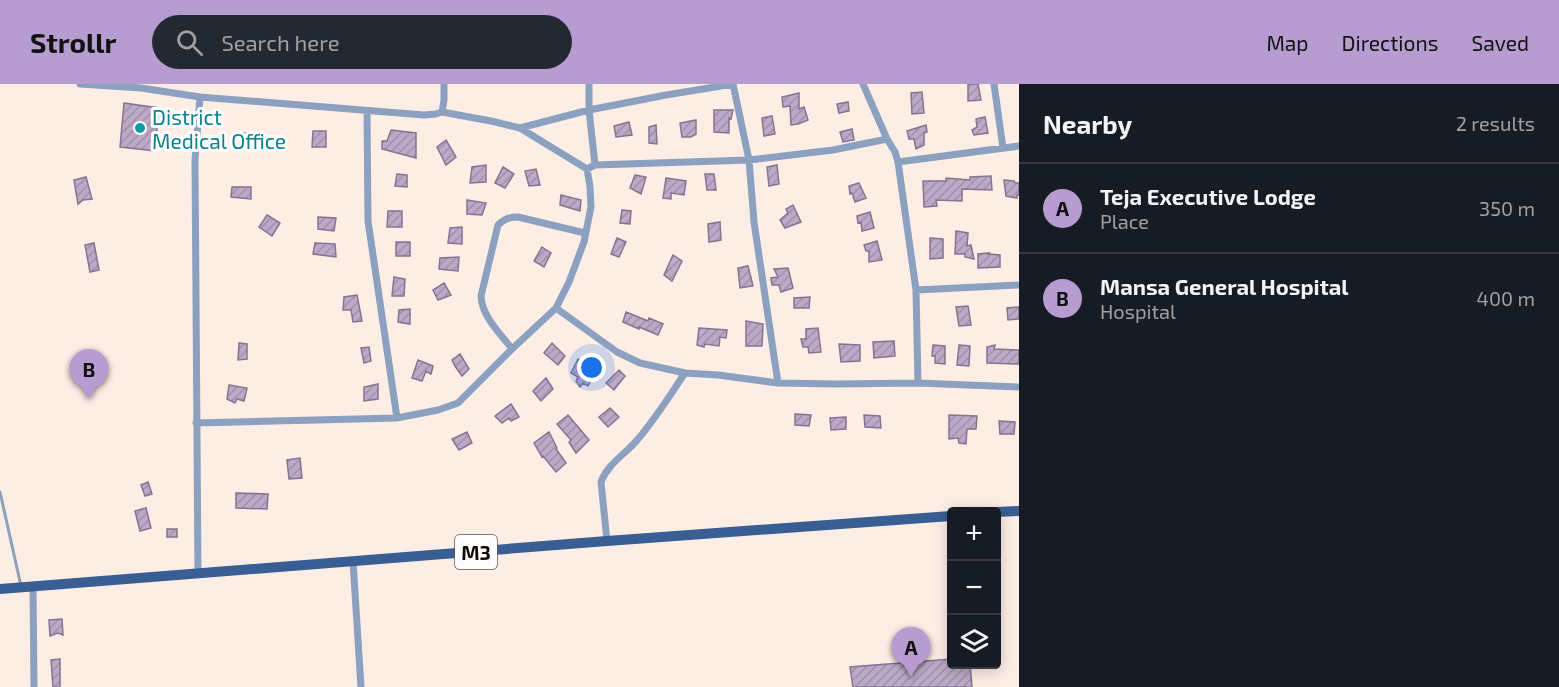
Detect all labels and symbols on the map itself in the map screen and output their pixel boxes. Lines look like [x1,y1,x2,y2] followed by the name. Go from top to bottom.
[152,104,286,153] place label: District Medical Office
[133,121,147,135] marker: District Medical Office
[70,350,109,399] pin: B
[577,353,606,382] your location
[455,535,497,569] road number: M3
[892,628,930,677] pin: A

